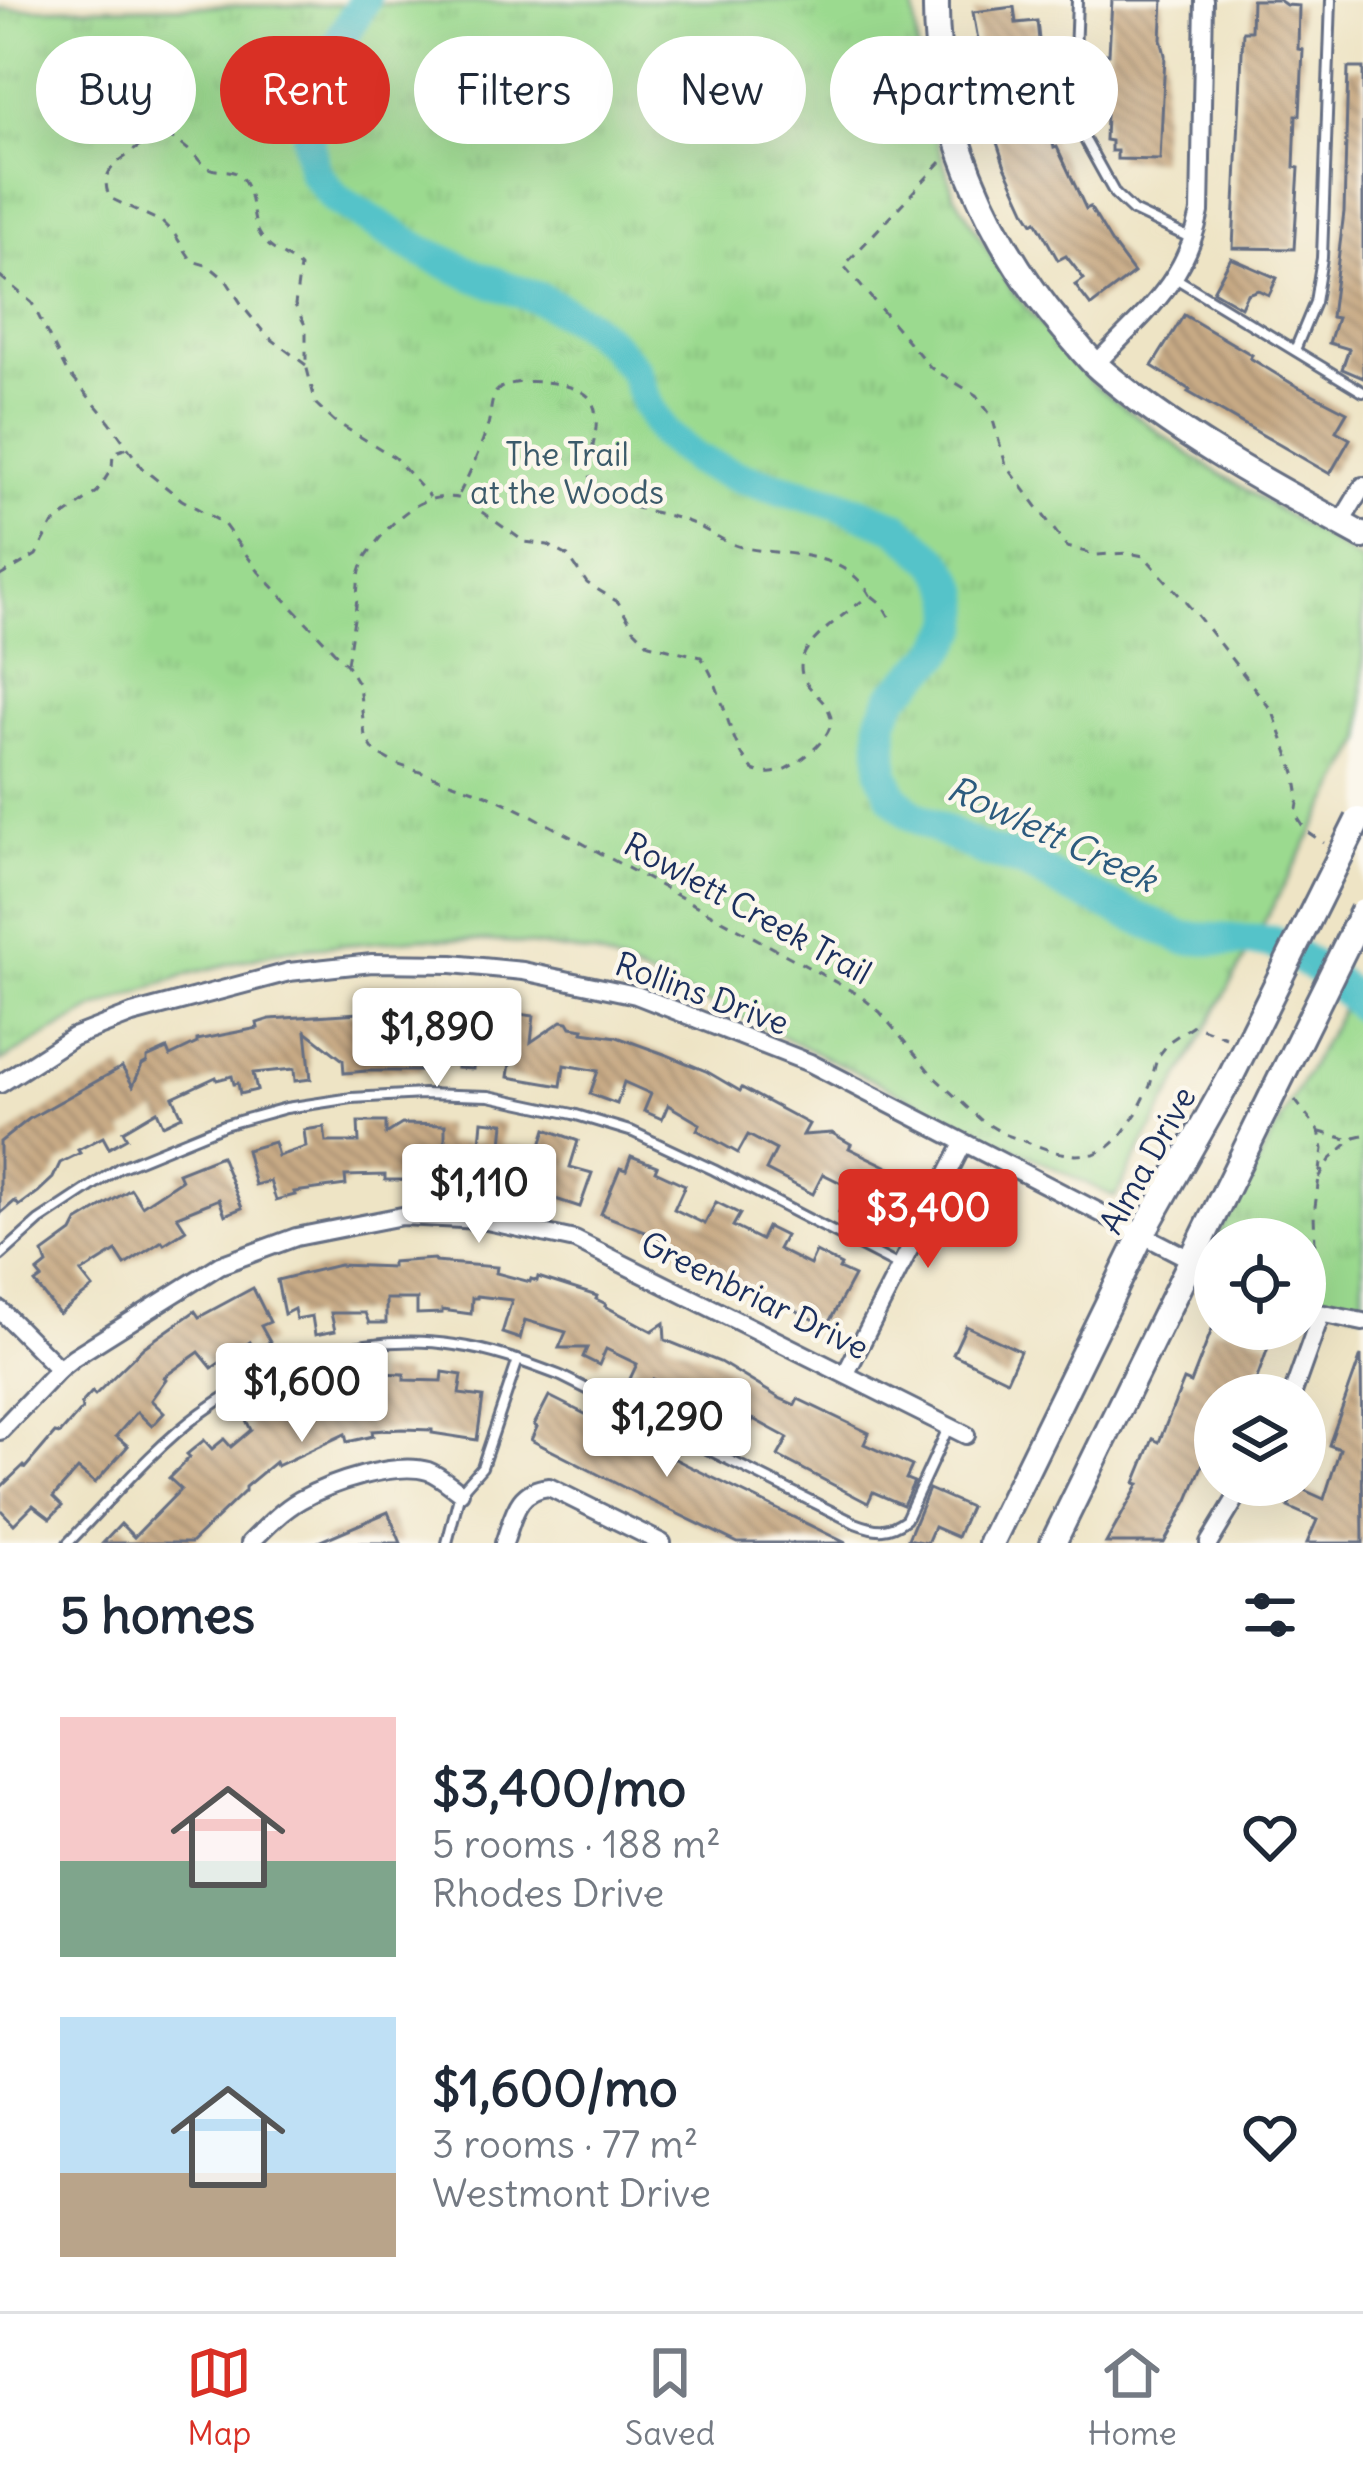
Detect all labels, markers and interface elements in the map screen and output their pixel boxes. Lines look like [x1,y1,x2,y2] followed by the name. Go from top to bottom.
[36,36,196,144] chip: Buy
[220,36,390,144] chip: Rent
[414,36,613,144] chip: Filters
[637,36,806,144] chip: New
[830,36,1118,144] chip: Apartment
[470,433,664,513] park label: The Trail at the Woods
[940,766,1166,903] water label: Rowlett Creek
[617,823,879,993] street label: Rowlett Creek Trail
[610,942,794,1044] street label: Rollins Drive
[339,988,535,1090] pin: $1,890
[379,1002,495,1051] text: $1,890
[1089,1079,1205,1241] street label: Alma Drive
[381,1144,577,1246] pin: $1,110
[429,1158,529,1207] text: $1,110
[830,1169,1026,1271] pin: $3,400
[865,1183,991,1232] text: $3,400
[1194,1218,1326,1506] map controls
[1194,1218,1326,1350] button: locate
[634,1222,876,1368] street label: Greenbriar Drive
[204,1343,400,1445] pin: $1,600
[243,1357,361,1406] text: $1,600
[1194,1374,1326,1506] button: layers
[569,1378,765,1480] pin: $1,290
[610,1392,724,1441] text: $1,290
[1237,1582,1303,1648] icon: filters
[60,1583,255,1647] text: 5 homes
[432,1756,686,1820] text: $3,400/mo
[156,1765,300,1909] icon: home
[1237,1804,1303,1870] icon: heart
[432,1820,721,1869] text: 5 rooms · 188 m²
[432,1869,664,1918] text: Rhodes Drive
[432,2056,678,2120] text: $1,600/mo
[156,2065,300,2209] icon: home
[1237,2104,1303,2170] icon: heart
[432,2120,698,2169] text: 3 rooms · 77 m²
[432,2169,711,2218] text: Westmont Drive
[186,2340,252,2454] tab: Map
[625,2340,715,2454] tab: Saved
[1088,2340,1177,2454] tab: Home

